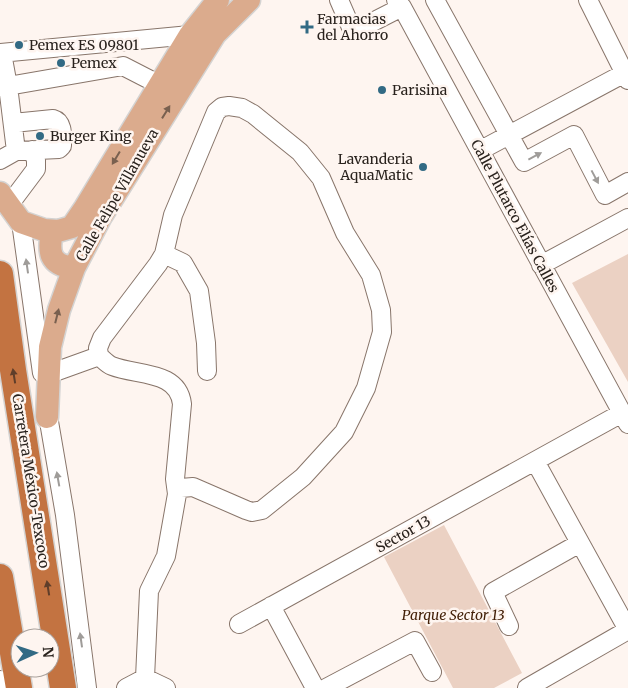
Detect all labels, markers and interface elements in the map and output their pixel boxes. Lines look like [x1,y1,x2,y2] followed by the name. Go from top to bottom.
[317,10,388,44] place label: Farmacias del Ahorro
[301,21,313,33] marker: Farmacias del Ahorro
[29,36,139,54] place label: Pemex ES 09801
[13,39,25,51] marker: Pemex ES 09801
[71,54,117,72] place label: Pemex
[55,57,67,69] marker: Pemex
[392,81,448,99] place label: Parisina
[376,84,388,96] marker: Parisina
[161,105,171,118] one-way arrow
[72,125,163,264] street label: Calle Felipe Villanueva
[50,127,132,145] place label: Burger King
[34,130,46,142] marker: Burger King
[467,136,563,296] street label: Calle Plutarco Elías Calles
[338,150,413,184] place label: Lavanderia AquaMatic
[111,151,120,164] one-way arrow
[528,151,542,160] one-way arrow
[417,161,429,173] marker: Lavanderia AquaMatic
[591,170,600,183] one-way arrow
[23,258,31,274] one-way arrow
[54,309,62,324] one-way arrow
[10,367,18,383] one-way arrow
[8,393,54,569] street label: Carretera México-Texcoco
[54,470,62,486] one-way arrow
[372,512,434,556] street label: Sector 13
[44,580,52,596] one-way arrow
[402,606,504,624] park label: Parque Sector 13
[10,628,60,678] north arrow
[77,631,85,647] one-way arrow
[39,646,57,658] text: N

